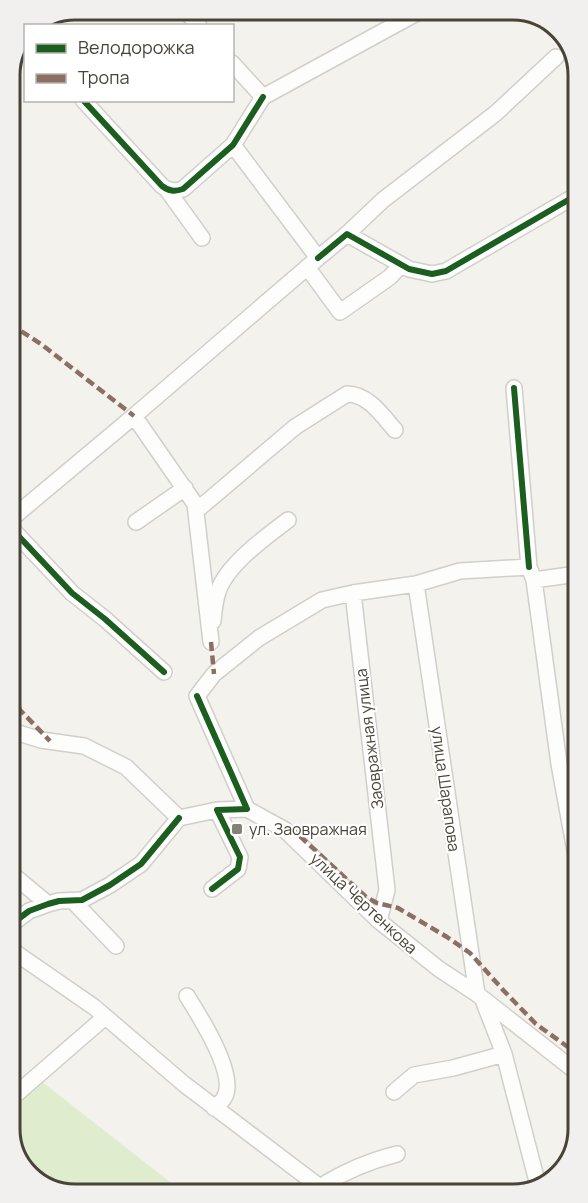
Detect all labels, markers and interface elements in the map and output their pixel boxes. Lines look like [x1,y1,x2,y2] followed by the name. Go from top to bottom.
[24,24,234,102] legend
[78,35,195,59] text: Велодорожка
[78,65,129,89] text: Тропа
[349,667,389,811] street label: Заовражная улица
[426,725,466,853] street label: улица Шарапова
[249,818,367,840] place label: ул. Заовражная
[230,822,244,836] marker: ул. Заовражная
[306,847,422,959] street label: улица Чертенкова

